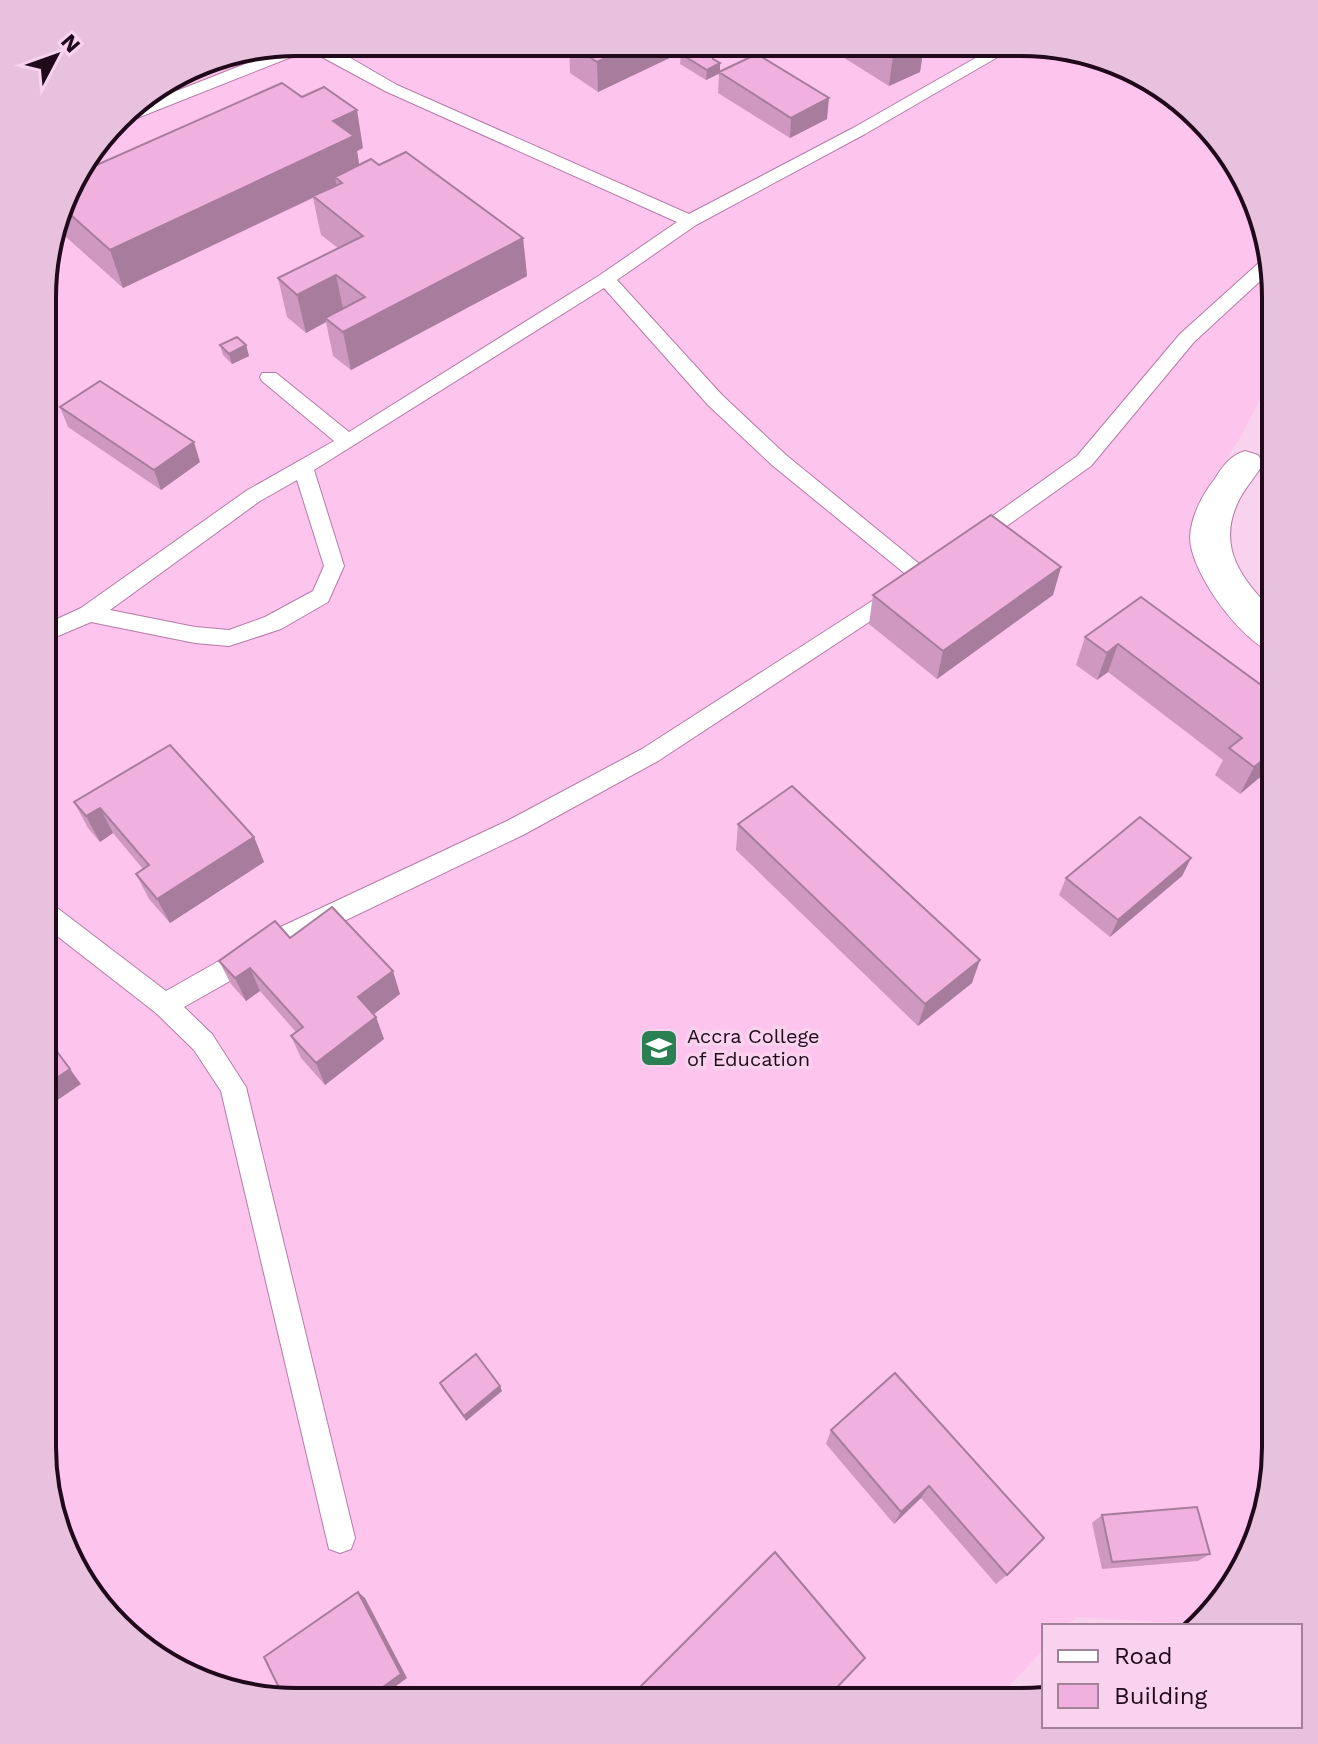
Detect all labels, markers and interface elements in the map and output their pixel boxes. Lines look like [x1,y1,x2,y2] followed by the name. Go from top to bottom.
[16,16,96,96] north arrow
[56,29,86,58] text: N
[687,1024,820,1071] place label: Accra College of Education
[638,1027,680,1069] school or university icon: Accra College of Education
[1042,1624,1302,1728] legend
[1114,1642,1173,1670] text: Road
[1114,1682,1207,1710] text: Building

